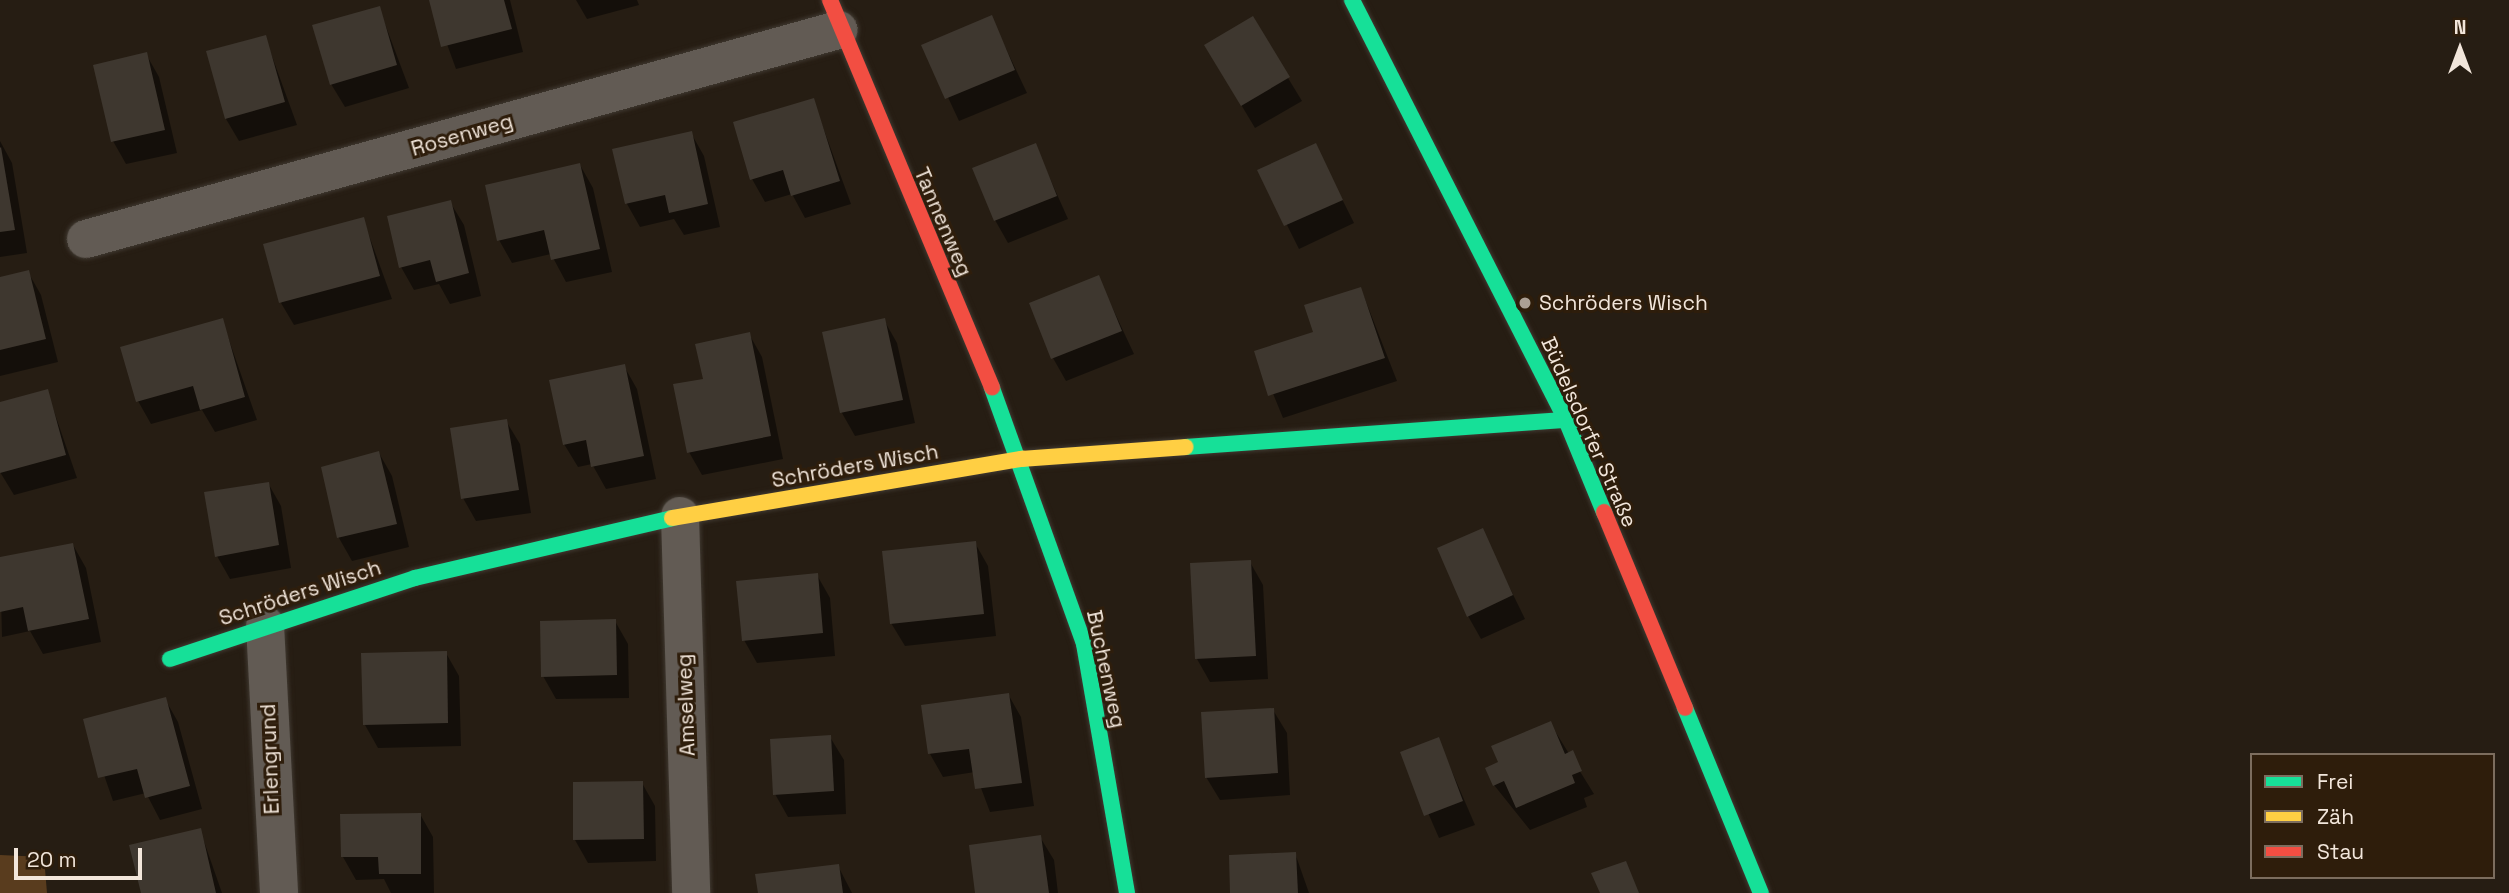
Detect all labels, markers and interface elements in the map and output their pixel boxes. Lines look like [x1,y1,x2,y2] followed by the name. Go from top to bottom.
[2425,14,2495,84] north arrow
[2454,15,2466,40] text: N
[408,108,516,162] street label: Rosenweg
[909,164,977,280] street label: Tannenweg
[1539,290,1708,316] place label: Schröders Wisch
[1517,295,1533,311] marker: Schröders Wisch
[1536,333,1642,531] street label: Büdelsdorfer Straße
[770,439,940,493] street label: Schröders Wisch
[216,555,384,631] street label: Schröders Wisch
[1081,608,1131,730] street label: Buchenweg
[672,653,700,757] street label: Amselweg
[255,703,285,815] street label: Erlengrund
[2250,753,2495,879] legend
[2317,768,2353,795] text: Frei
[2317,803,2354,830] text: Zäh
[18,834,145,878] scale bar
[2317,838,2364,865] text: Stau
[27,846,77,873] text: 20 m

